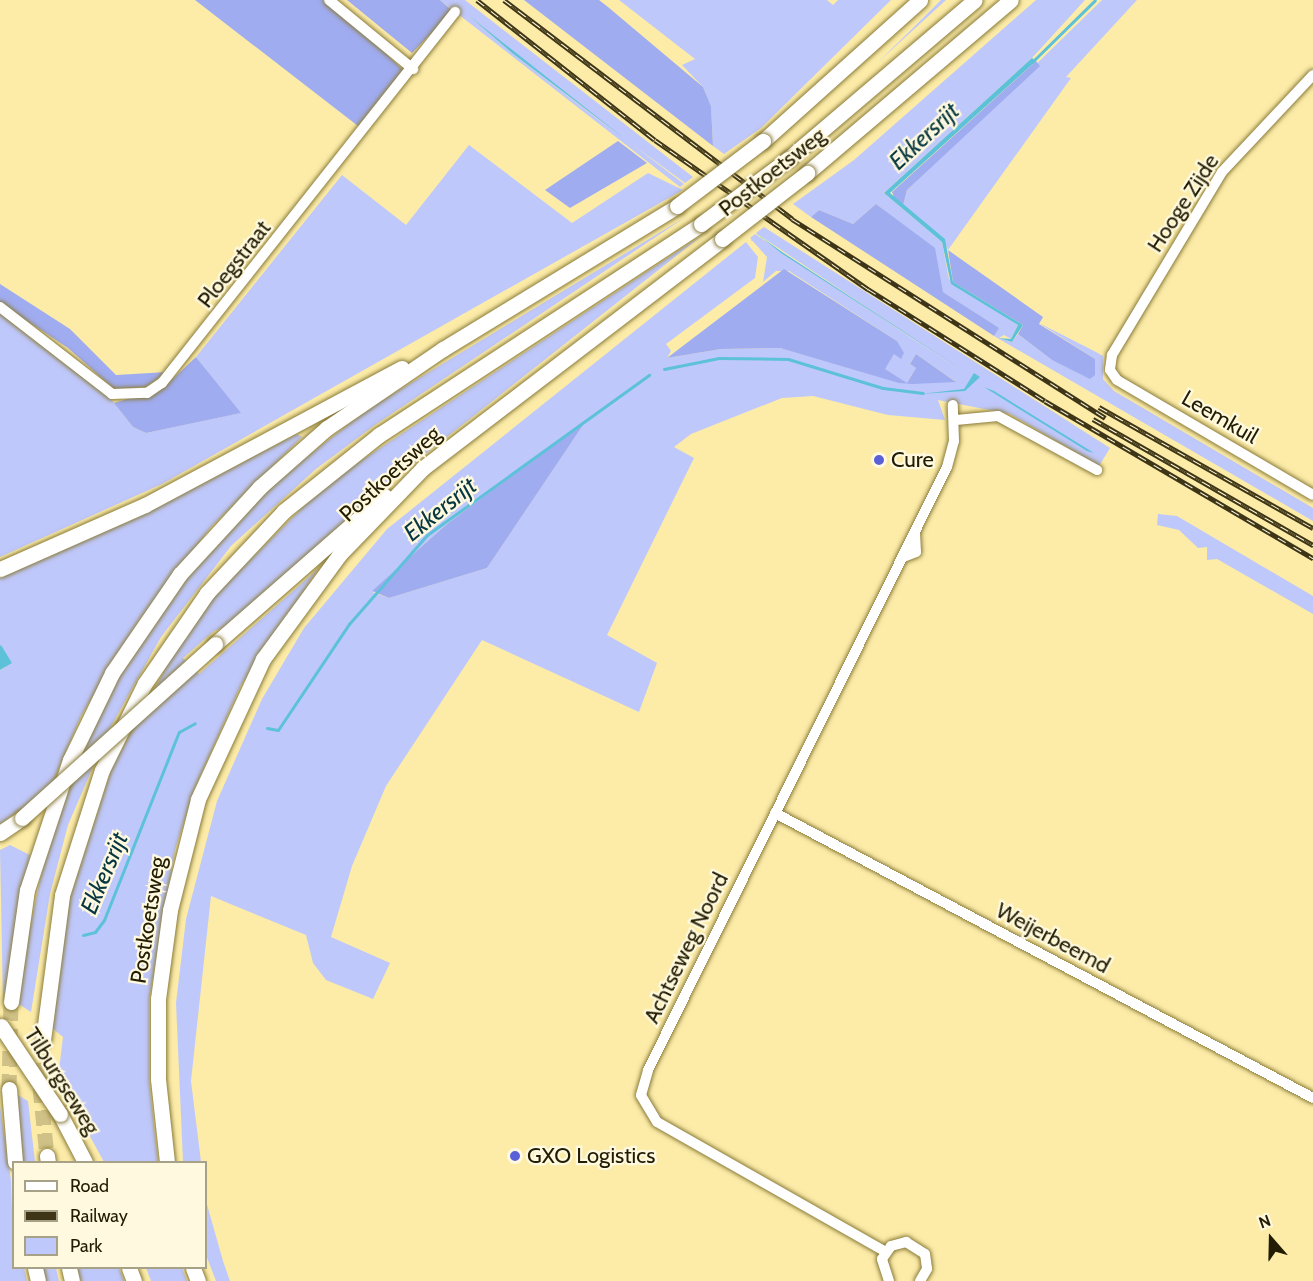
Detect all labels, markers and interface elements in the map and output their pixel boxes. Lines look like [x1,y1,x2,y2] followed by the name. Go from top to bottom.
[883,96,965,176] water label: Ekkersrijt
[713,122,831,222] street label: Postkoetsweg
[1142,149,1224,257] street label: Hooge Zijde
[192,215,276,313] street label: Ploegstraat
[1177,385,1263,449] street label: Leemkuil
[334,421,446,527] street label: Postkoetsweg
[891,447,934,473] place label: Cure
[872,453,886,467] marker: Cure
[398,471,482,547] water label: Ekkersrijt
[74,828,134,918] water label: Ekkersrijt
[125,855,171,985] street label: Postkoetsweg
[638,868,734,1028] street label: Achtseweg Noord
[992,897,1114,979] street label: Weijerbeemd
[19,1023,105,1139] street label: Tilburgseweg
[527,1143,655,1169] place label: GXO Logistics
[508,1149,522,1163] marker: GXO Logistics
[12,1161,207,1269] legend
[70,1175,109,1197] text: Road
[70,1205,128,1227] text: Railway
[1241,1209,1301,1269] north arrow
[1256,1211,1273,1232] text: N
[70,1235,102,1257] text: Park

